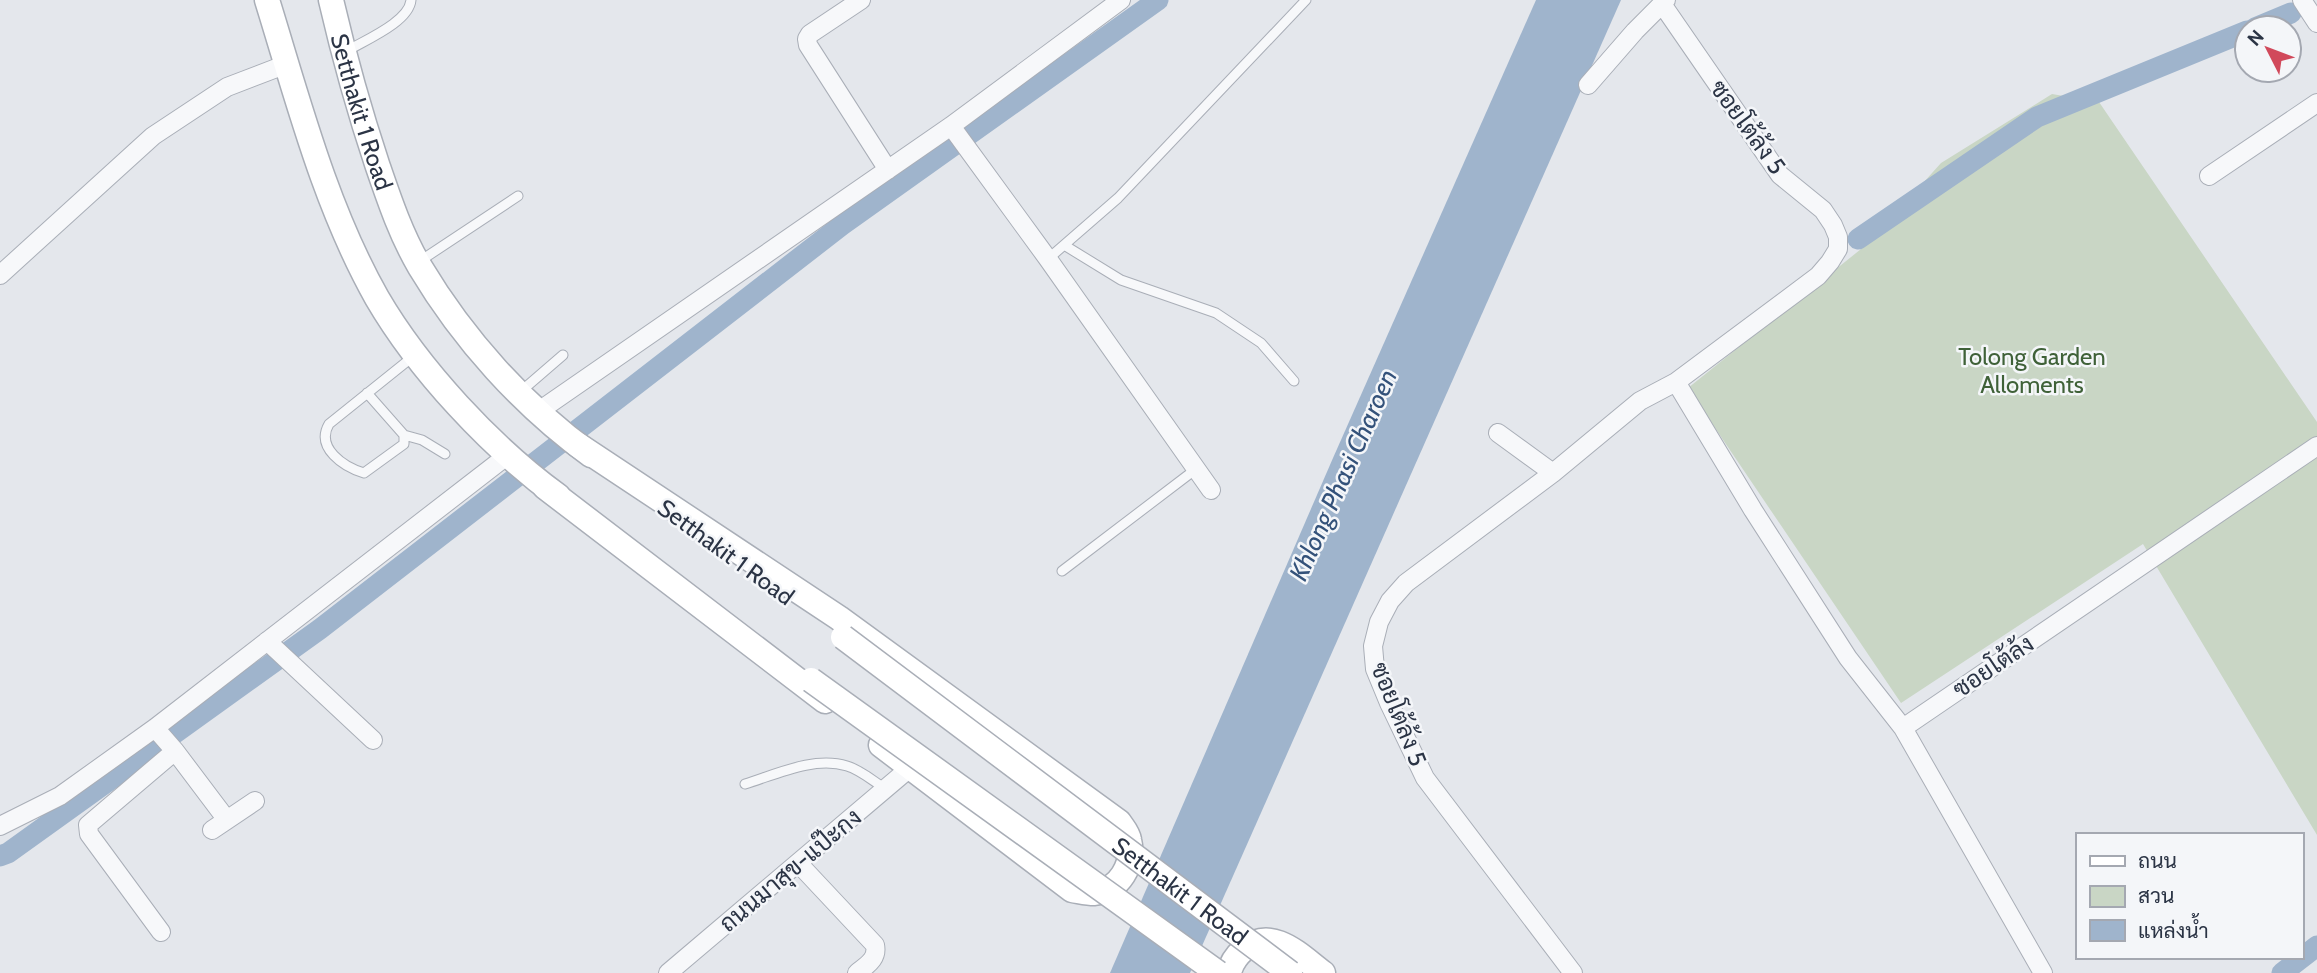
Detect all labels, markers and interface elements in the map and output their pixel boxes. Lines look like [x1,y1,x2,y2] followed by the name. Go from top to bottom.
[2233,14,2303,84] north arrow
[2243,25,2269,51] text: N
[325,31,399,194] street label: Setthakit 1 Road
[1704,74,1793,180] street label: ซอยโต้ล้ง 5
[1958,342,2106,399] park label: Tolong Garden Alloments
[1282,364,1404,586] water label: Khlong Phasi Charoen
[652,493,800,611] street label: Setthakit 1 Road
[1947,628,2039,703] street label: ซอยโต้ล้ง
[1365,657,1434,770] street label: ซอยโต้ล้ง 5
[713,802,868,939] street label: ถนนมาสุข-แป๊ะกง
[1107,830,1254,951] street label: Setthakit 1 Road
[2076,833,2303,959] legend
[2138,848,2177,873] text: ถนน
[2138,883,2174,908] text: สวน
[2138,913,2209,943] text: แหล่งน้ำ

